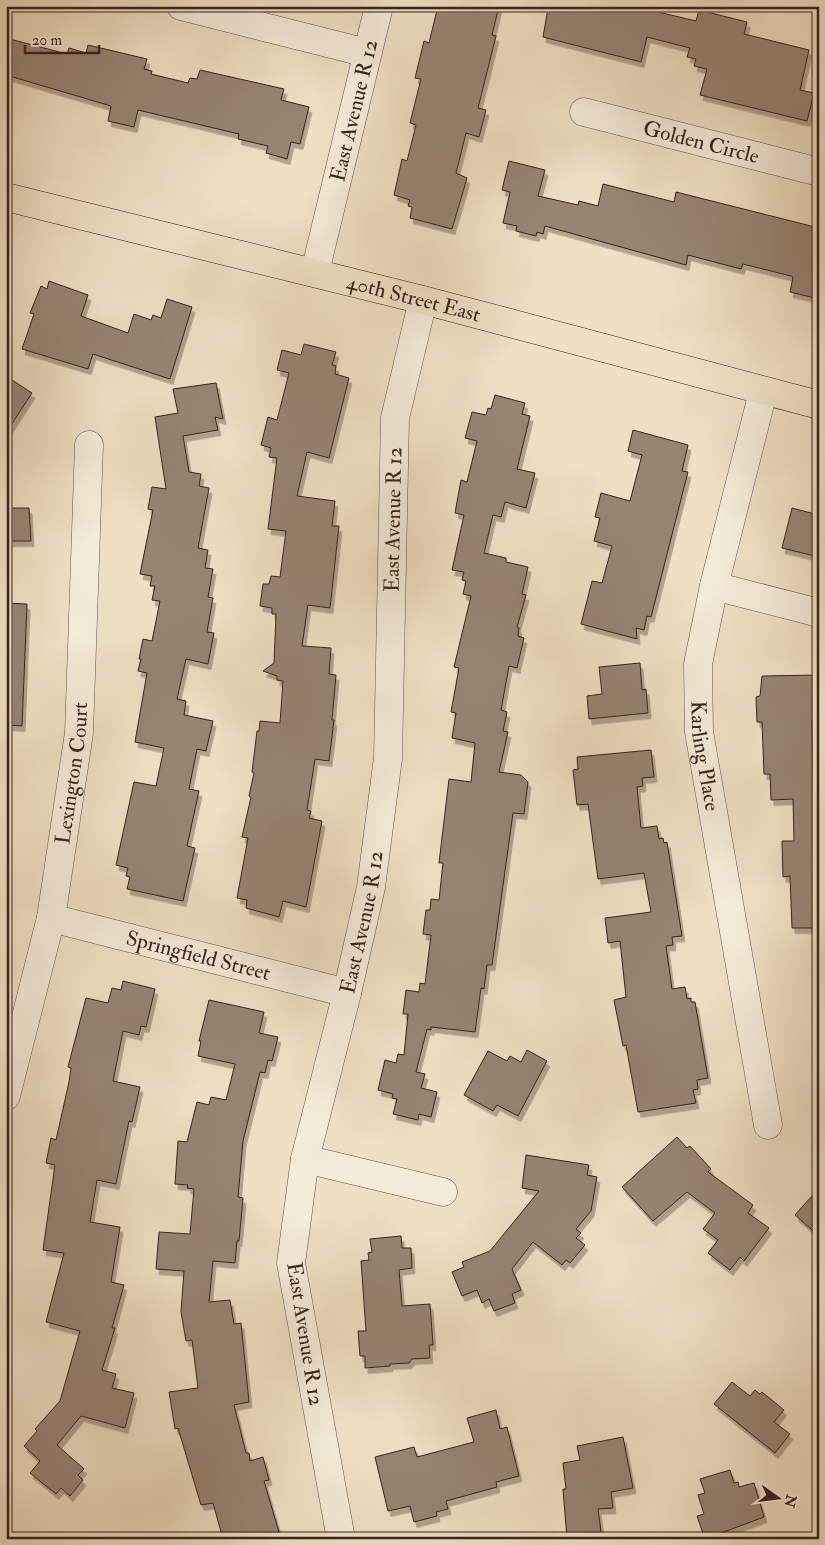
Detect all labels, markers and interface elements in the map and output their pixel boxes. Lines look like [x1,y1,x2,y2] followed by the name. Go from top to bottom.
[25,22,99,54] scale bar
[32,31,62,50] text: 20 m
[324,37,384,184] street label: East Avenue R 12
[640,114,762,170] street label: Golden Circle
[344,268,484,328] street label: 40th Street East
[378,447,408,592] street label: East Avenue R 12
[685,700,726,813] street label: Karling Place
[49,701,94,846] street label: Lexington Court
[334,849,389,996] street label: East Avenue R 12
[123,924,274,987] street label: Springfield Street
[280,1260,330,1408] street label: East Avenue R 12
[752,1472,802,1522] north arrow
[780,1492,800,1510] text: N

